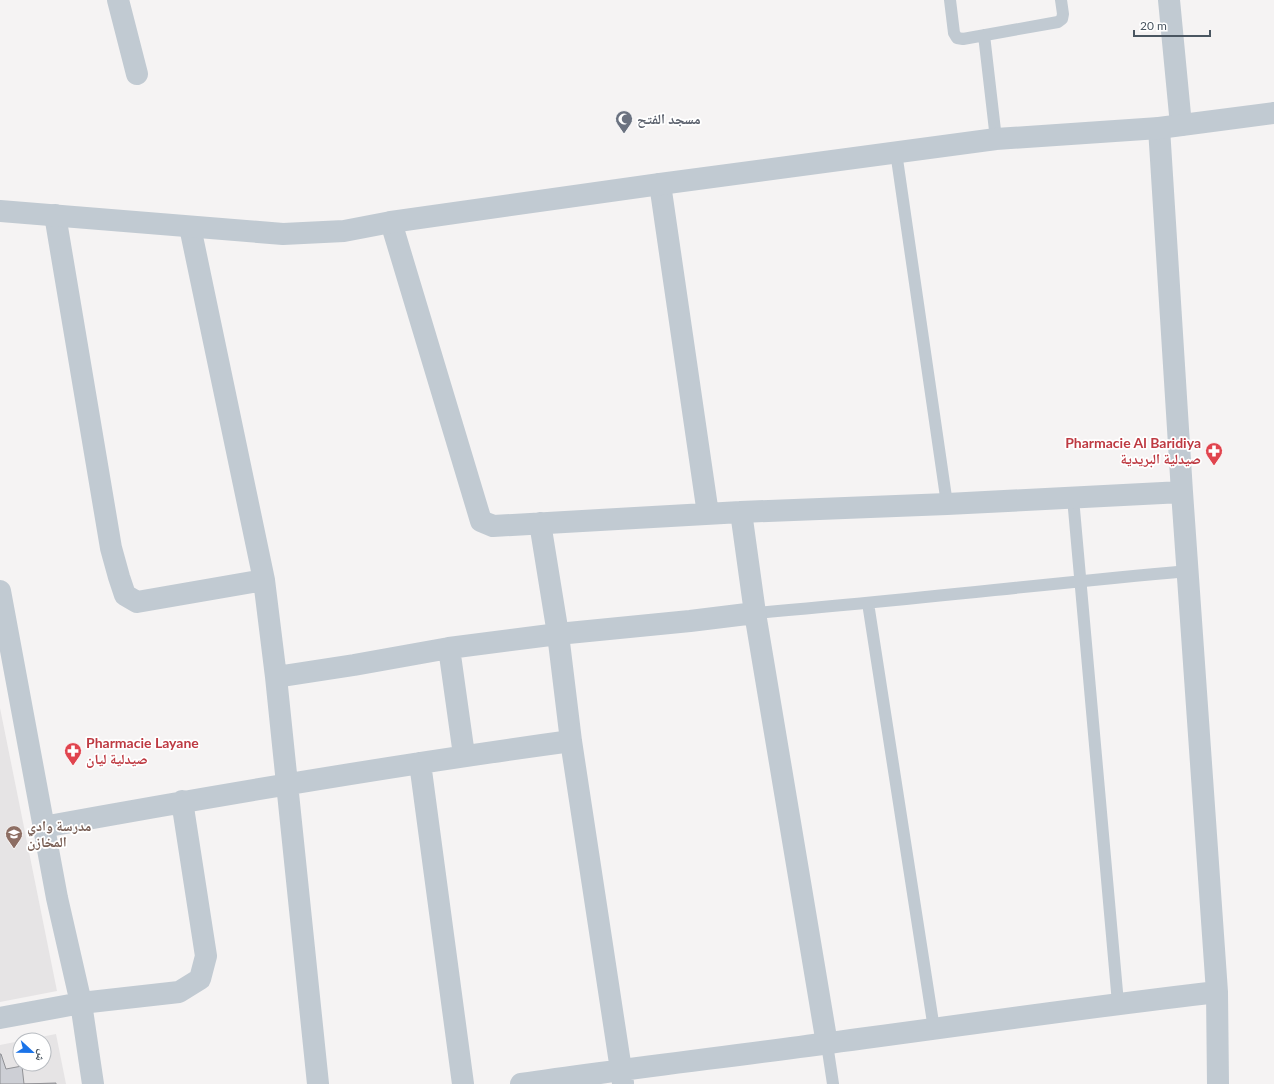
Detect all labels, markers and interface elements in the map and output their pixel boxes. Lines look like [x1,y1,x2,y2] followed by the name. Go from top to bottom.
[1134,12,1210,38] scale bar
[1140,18,1167,33] text: 20 m
[614,109,634,134] mosque icon: مسجد الفتح
[637,110,701,128] place label: مسجد الفتح
[1065,434,1201,468] place label: Pharmacie Al Baridiya صيدلية البريدية
[1204,441,1224,466] pharmacy icon: Pharmacie Al Baridiya صيدلية البريدية
[86,734,199,768] place label: Pharmacie Layane صيدلية ليان
[63,741,83,766] pharmacy icon: Pharmacie Layane صيدلية ليان
[27,817,91,851] place label: مدرسة وادي المخازن
[4,824,24,849] school or university icon: مدرسة وادي المخازن
[12,1032,52,1072] north arrow
[32,1047,50,1064] text: ش

